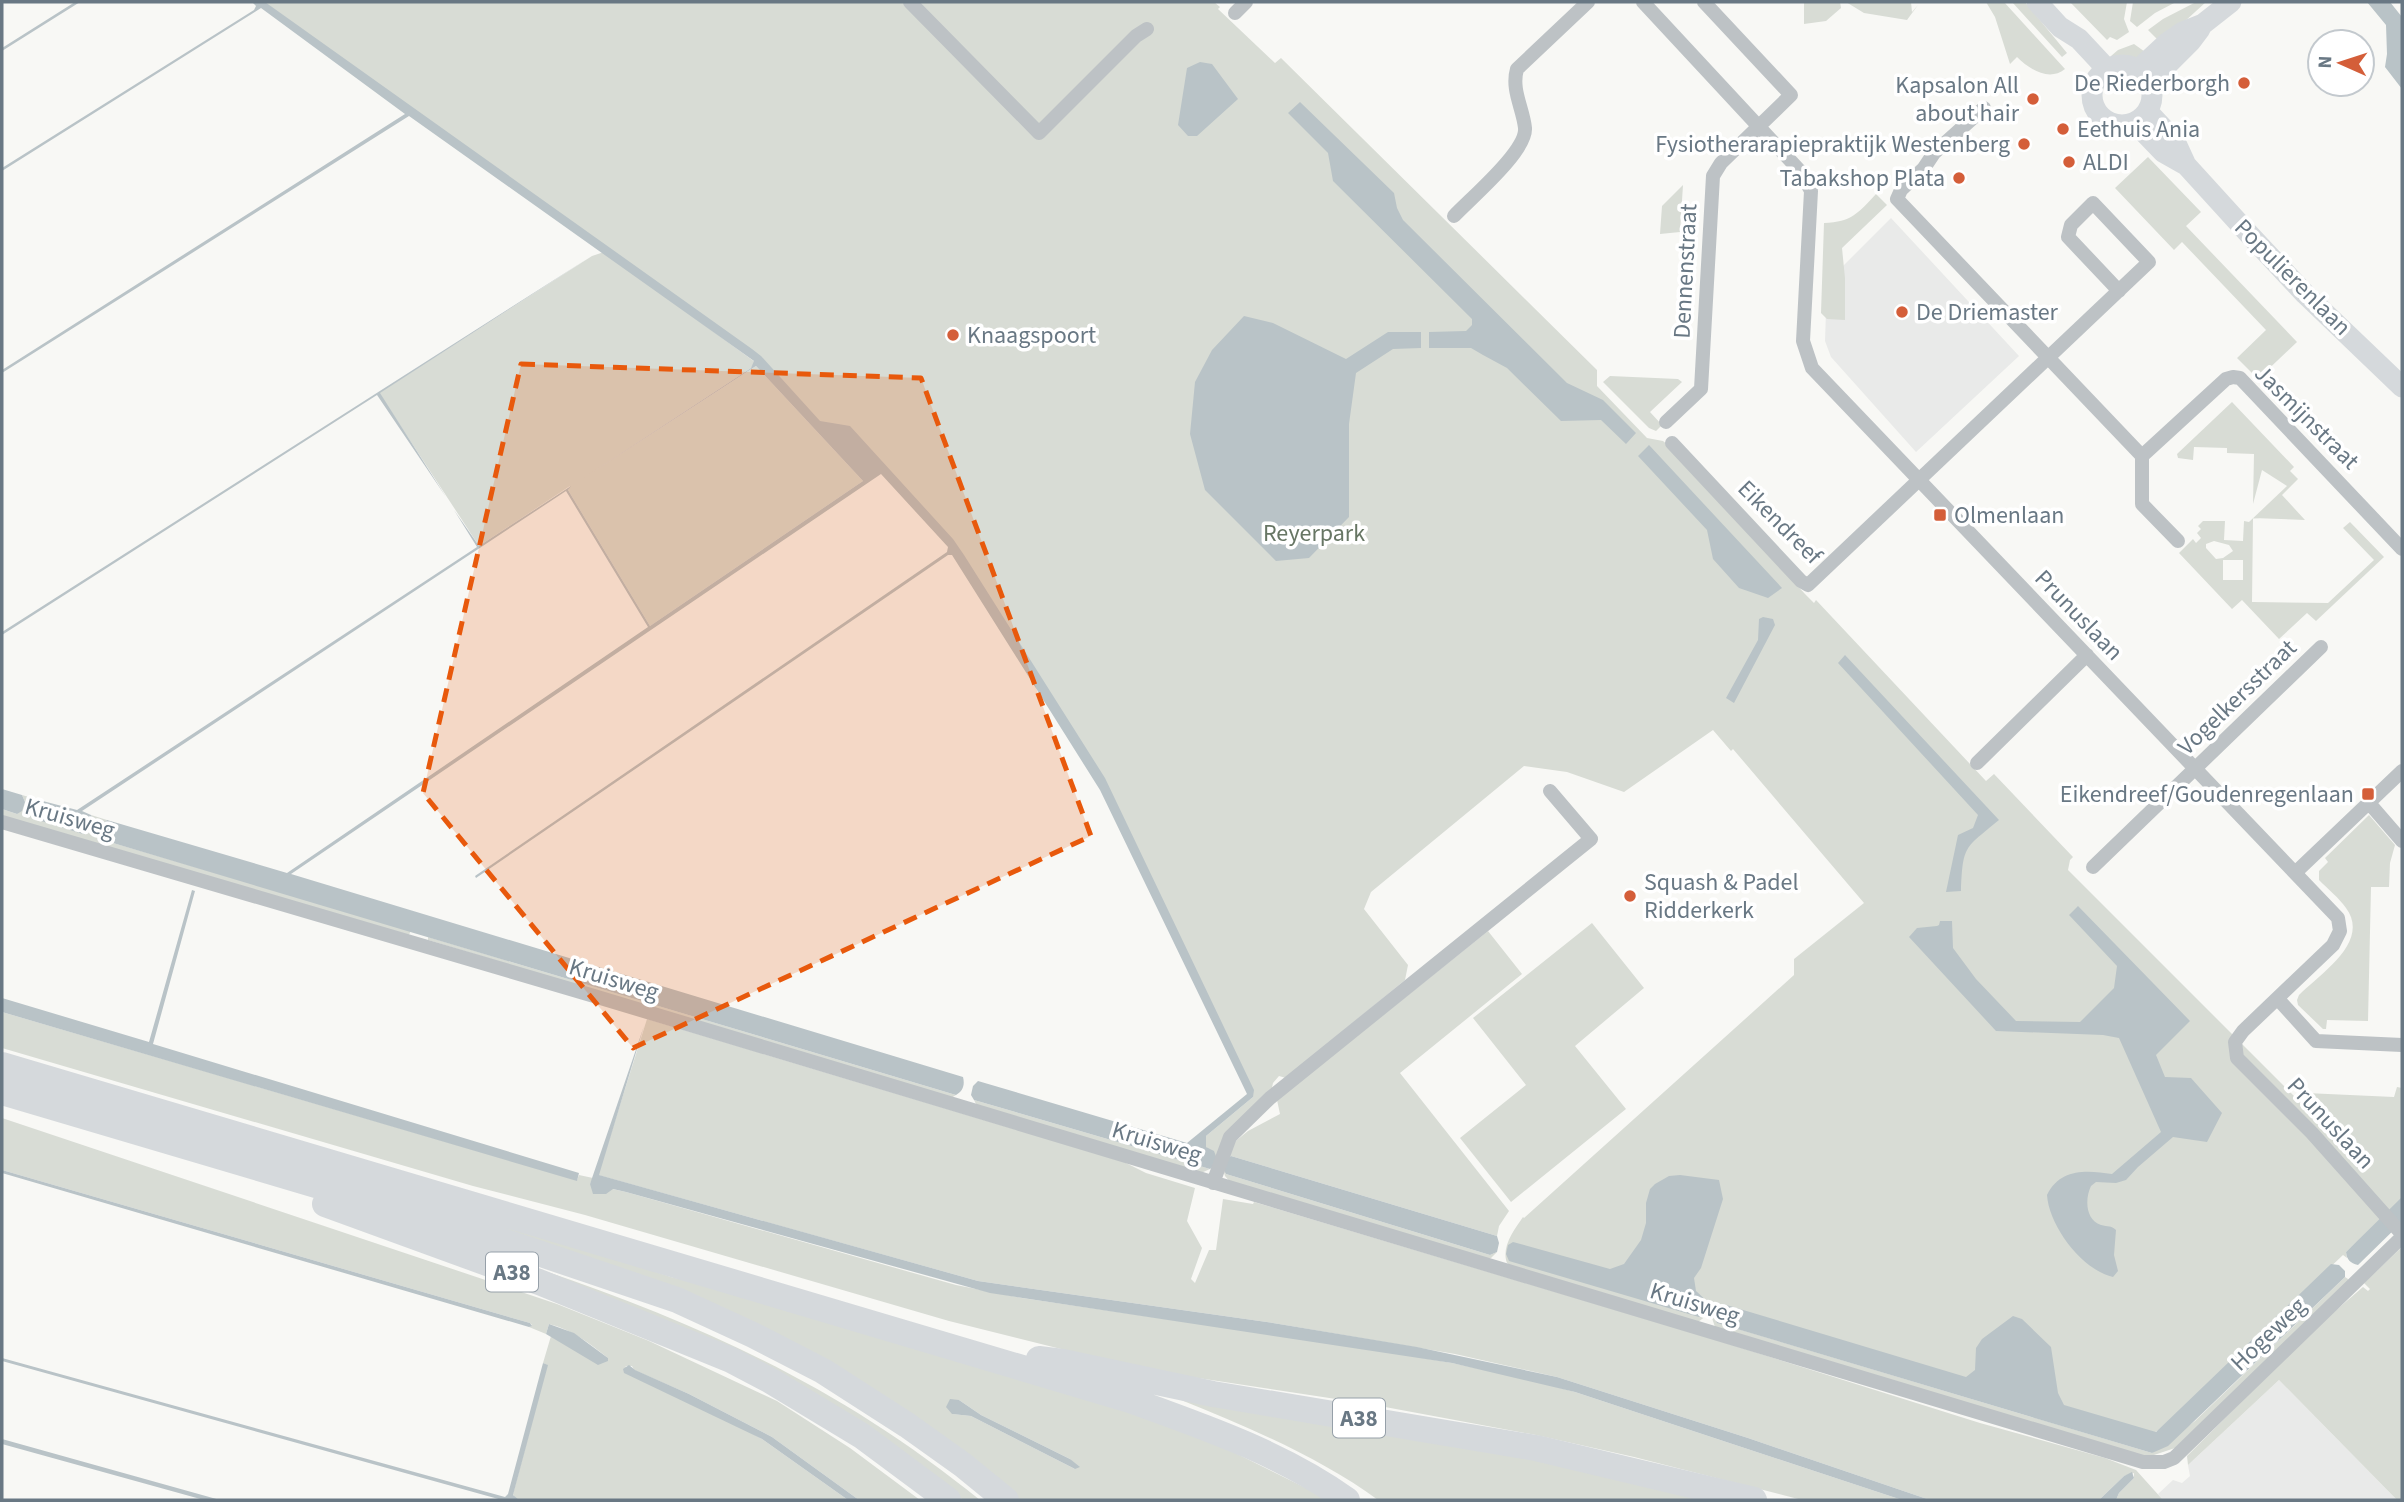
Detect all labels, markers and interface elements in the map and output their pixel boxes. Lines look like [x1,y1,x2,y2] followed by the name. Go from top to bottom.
[2306,28,2376,98] north arrow
[2312,55,2339,69] text: N
[2074,66,2230,101] place label: De Riederborgh
[1895,68,2020,131] place label: Kapsalon All about hair
[2236,75,2252,91] marker: De Riederborgh
[2025,91,2041,107] marker: Kapsalon All about hair
[2077,112,2200,147] place label: Eethuis Ania
[2055,121,2071,137] marker: Eethuis Ania
[1655,127,2010,162] place label: Fysiotherarapiepraktijk Westenberg
[2016,136,2032,152] marker: Fysiotherarapiepraktijk Westenberg
[2083,145,2129,180] place label: ALDI
[2061,154,2077,170] marker: ALDI
[1779,161,1945,196] place label: Tabakshop Plata
[1951,170,1967,186] marker: Tabakshop Plata
[1664,203,1707,340] street label: Dennenstraat
[2226,211,2359,344] street label: Populierenlaan
[1916,295,2059,330] place label: De Driemaster
[1894,304,1910,320] marker: De Driemaster
[967,318,1096,353] place label: Knaagspoort
[945,327,961,343] marker: Knaagspoort
[2246,357,2367,478] street label: Jasmijnstraat
[1729,472,1831,573] street label: Eikendreef
[1954,498,2064,533] place label: Olmenlaan
[1932,507,1948,523] marker: Olmenlaan
[1263,516,1365,551] park label: Reyerpark
[2026,562,2131,669] street label: Prunuslaan
[2170,631,2305,763] street label: Vogelkersstraat
[2060,777,2354,812] place label: Eikendreef/Goudenregenlaan
[2360,786,2376,802] marker: Eikendreef/Goudenregenlaan
[21,789,119,848] street label: Kruisweg
[1644,865,1799,928] place label: Squash & Padel Ridderkerk
[1622,888,1638,904] marker: Squash & Padel Ridderkerk
[565,949,663,1010] street label: Kruisweg
[2279,1069,2383,1177] street label: Prunuslaan
[1108,1112,1206,1173] street label: Kruisweg
[486,1252,538,1292] road number: A38
[1646,1273,1744,1334] street label: Kruisweg
[2223,1289,2314,1379] street label: Hogeweg
[1333,1399,1385,1438] road number: A38

